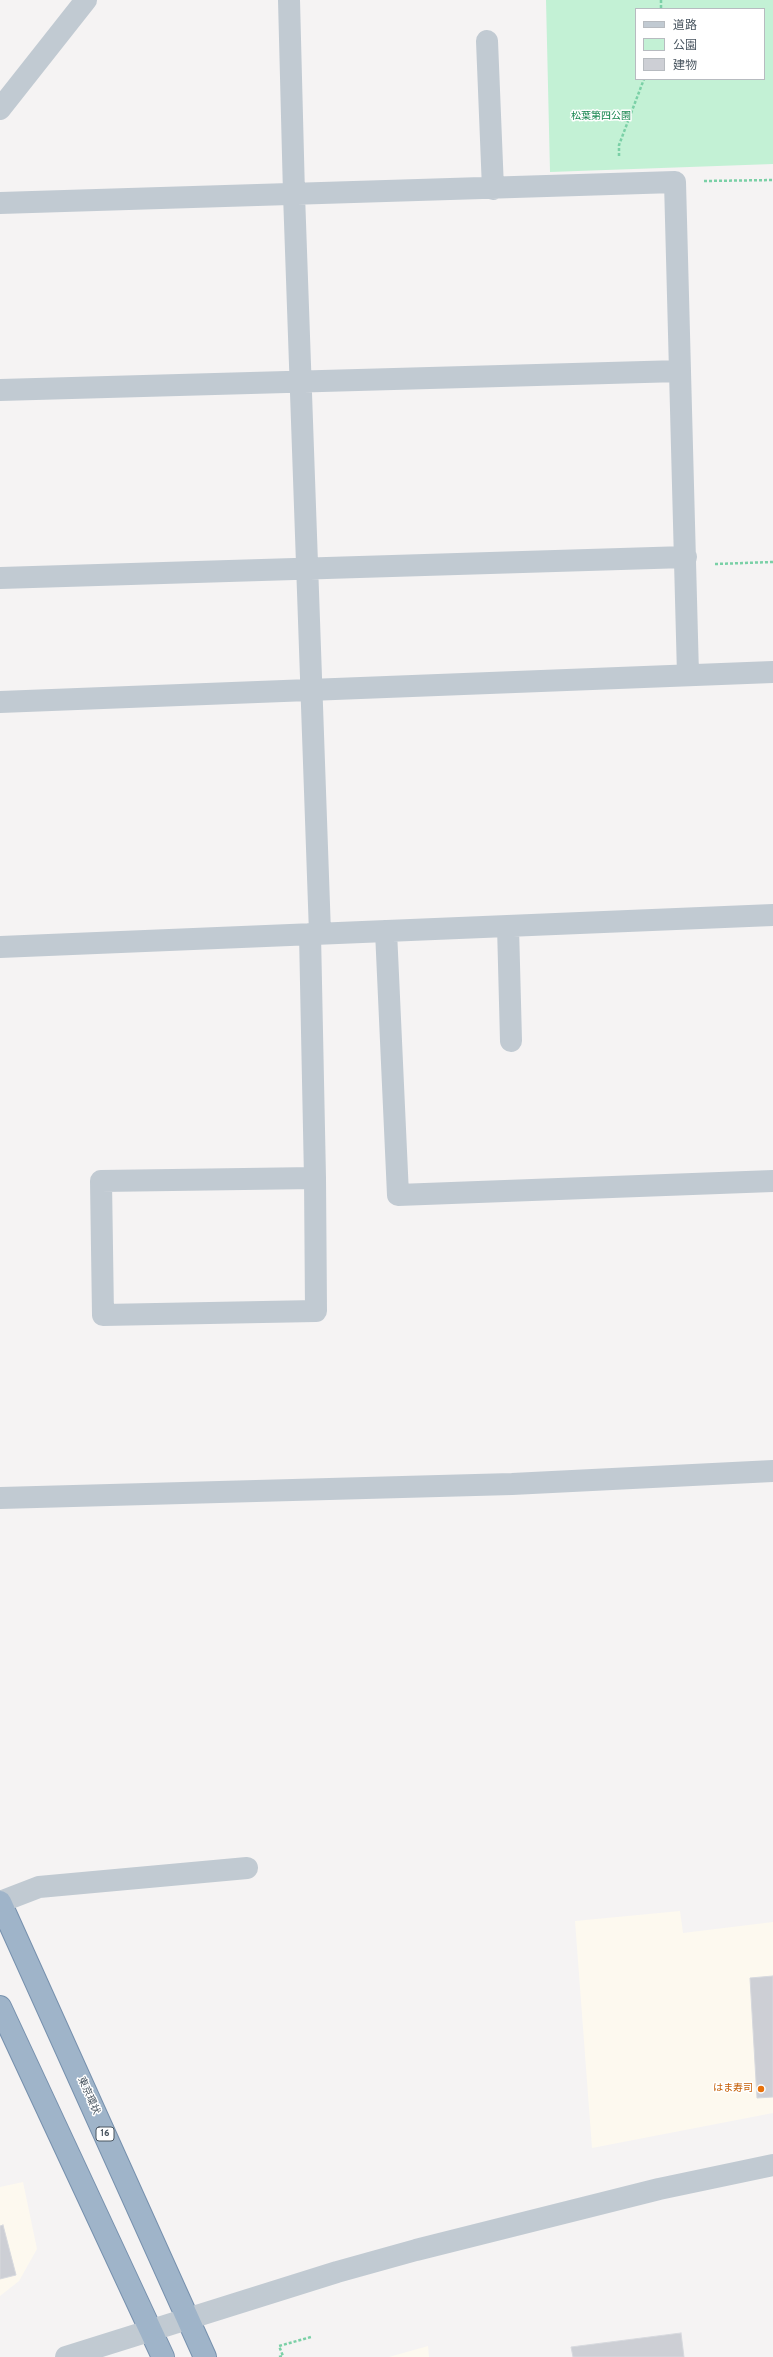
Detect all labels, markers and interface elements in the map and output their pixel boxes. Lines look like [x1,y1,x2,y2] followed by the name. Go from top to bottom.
[635,8,765,80] legend
[673,18,697,34] text: 道路
[673,38,697,54] text: 公園
[673,58,697,74] text: 建物
[571,111,631,123] park label: 松葉第四公園
[74,2075,102,2117] street label: 東京環状
[713,2083,753,2095] place label: はま寿司
[756,2084,766,2094] marker: はま寿司
[96,2127,114,2141] road number: 16

